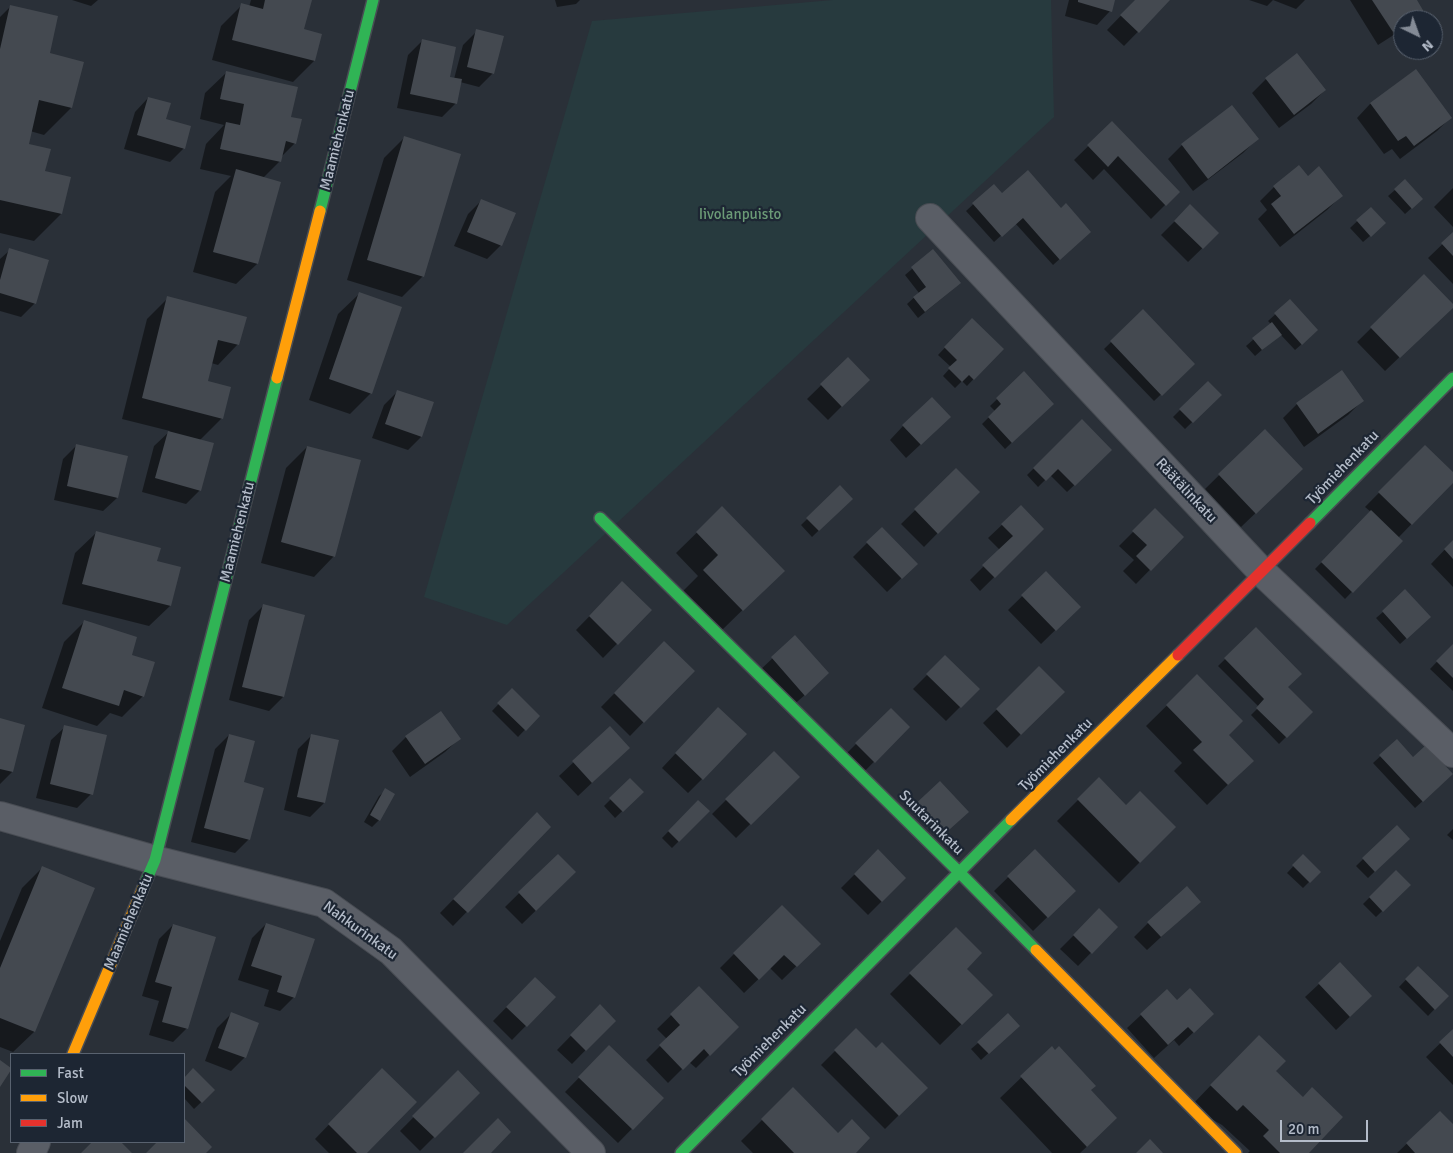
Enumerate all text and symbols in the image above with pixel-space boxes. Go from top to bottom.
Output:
north arrow [1393,10,1443,60]
text: N [1418,36,1437,55]
street label: Maamiehenkatu [317,88,359,192]
park label: Iivolanpuisto [699,206,781,224]
street label: Työmiehenkatu [1303,427,1383,509]
street label: Räätälinkatu [1152,455,1220,527]
street label: Maamiehenkatu [217,480,259,584]
street label: Työmiehenkatu [1015,714,1097,796]
street label: Suutarinkatu [895,787,967,859]
street label: Maamiehenkatu [101,871,157,973]
street label: Nahkurinkatu [319,898,401,964]
street label: Työmiehenkatu [729,1000,811,1082]
legend [10,1053,185,1143]
text: Fast [57,1064,84,1082]
text: Slow [57,1089,88,1107]
scale bar [1283,1110,1370,1142]
text: Jam [57,1114,83,1132]
text: 20 m [1288,1120,1319,1138]

